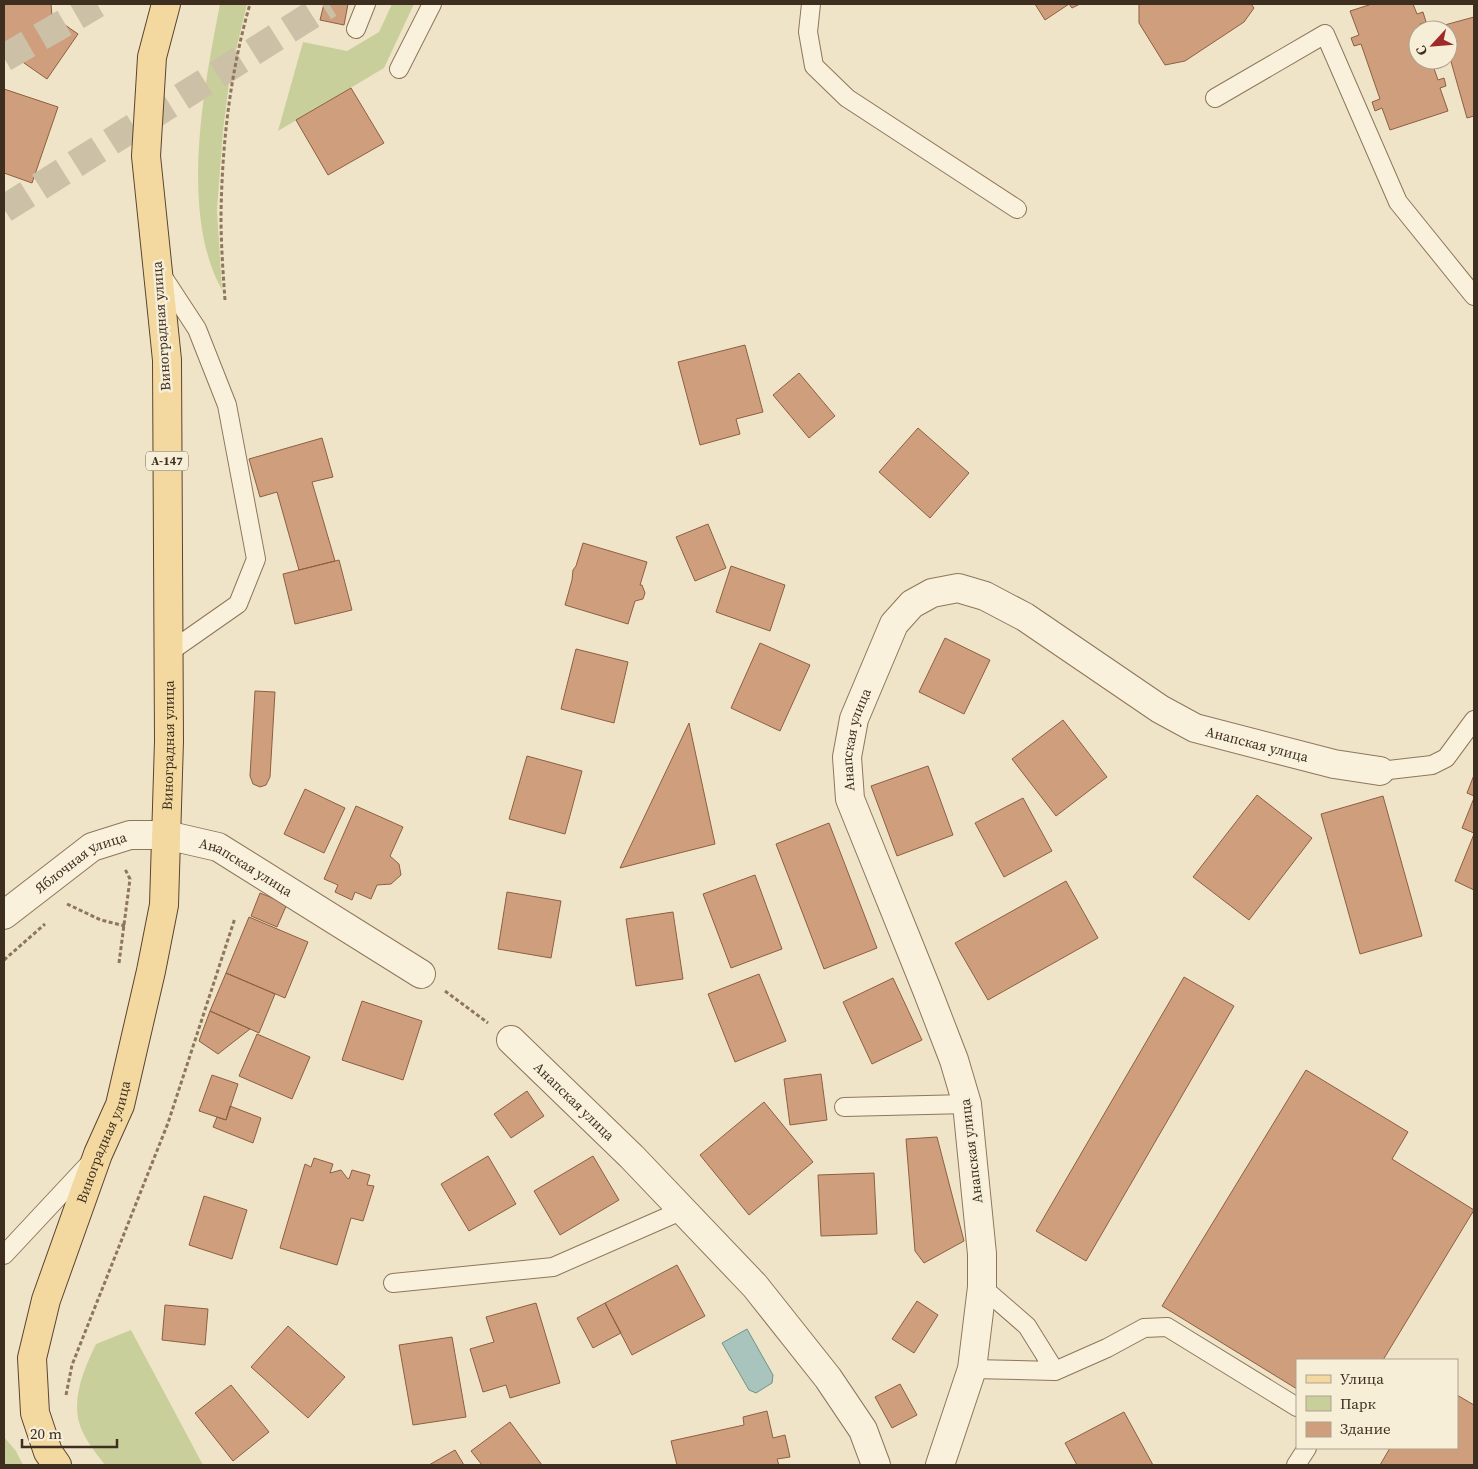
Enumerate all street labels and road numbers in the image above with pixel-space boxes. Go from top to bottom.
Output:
street label: Виноградная улица [146,260,176,391]
road number: А-147 [146,452,188,471]
street label: Виноградная улица [157,679,179,811]
street label: Анапская улица [837,684,876,792]
street label: Анапская улица [1203,721,1311,767]
street label: Яблочная улица [30,826,130,898]
street label: Анапская улица [197,833,297,902]
street label: Анапская улица [529,1057,620,1146]
street label: Виноградная улица [71,1078,135,1206]
street label: Анапская улица [955,1097,987,1205]

